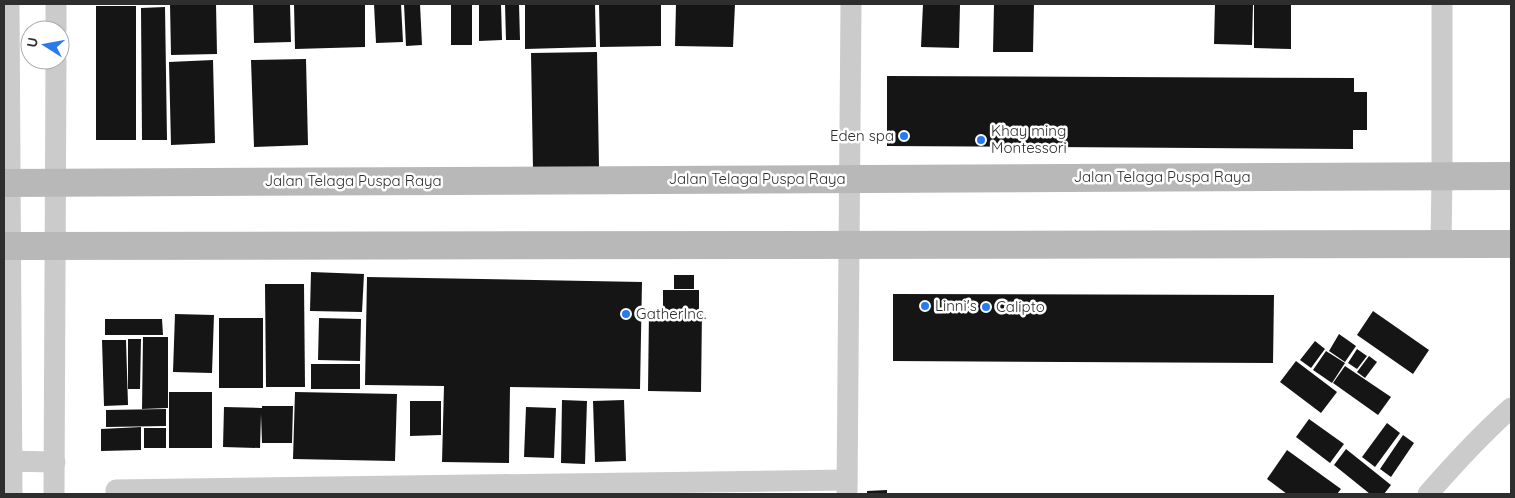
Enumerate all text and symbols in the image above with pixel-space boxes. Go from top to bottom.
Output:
north arrow [20,20,70,70]
text: U [22,36,42,49]
place label: Khay ming Montessori [991,121,1067,157]
place label: Eden spa [830,126,894,145]
marker: Eden spa [898,130,910,142]
marker: Khay ming Montessori [975,134,987,146]
street label: Jalan Telaga Puspa Raya [1073,167,1251,186]
street label: Jalan Telaga Puspa Raya [668,169,846,188]
street label: Jalan Telaga Puspa Raya [264,171,442,190]
place label: Linni's [935,296,977,315]
place label: Calipto [996,297,1045,316]
marker: Linni's [919,300,931,312]
marker: Calipto [980,301,992,313]
place label: GatherInc. [636,304,707,323]
marker: GatherInc. [620,308,632,320]

